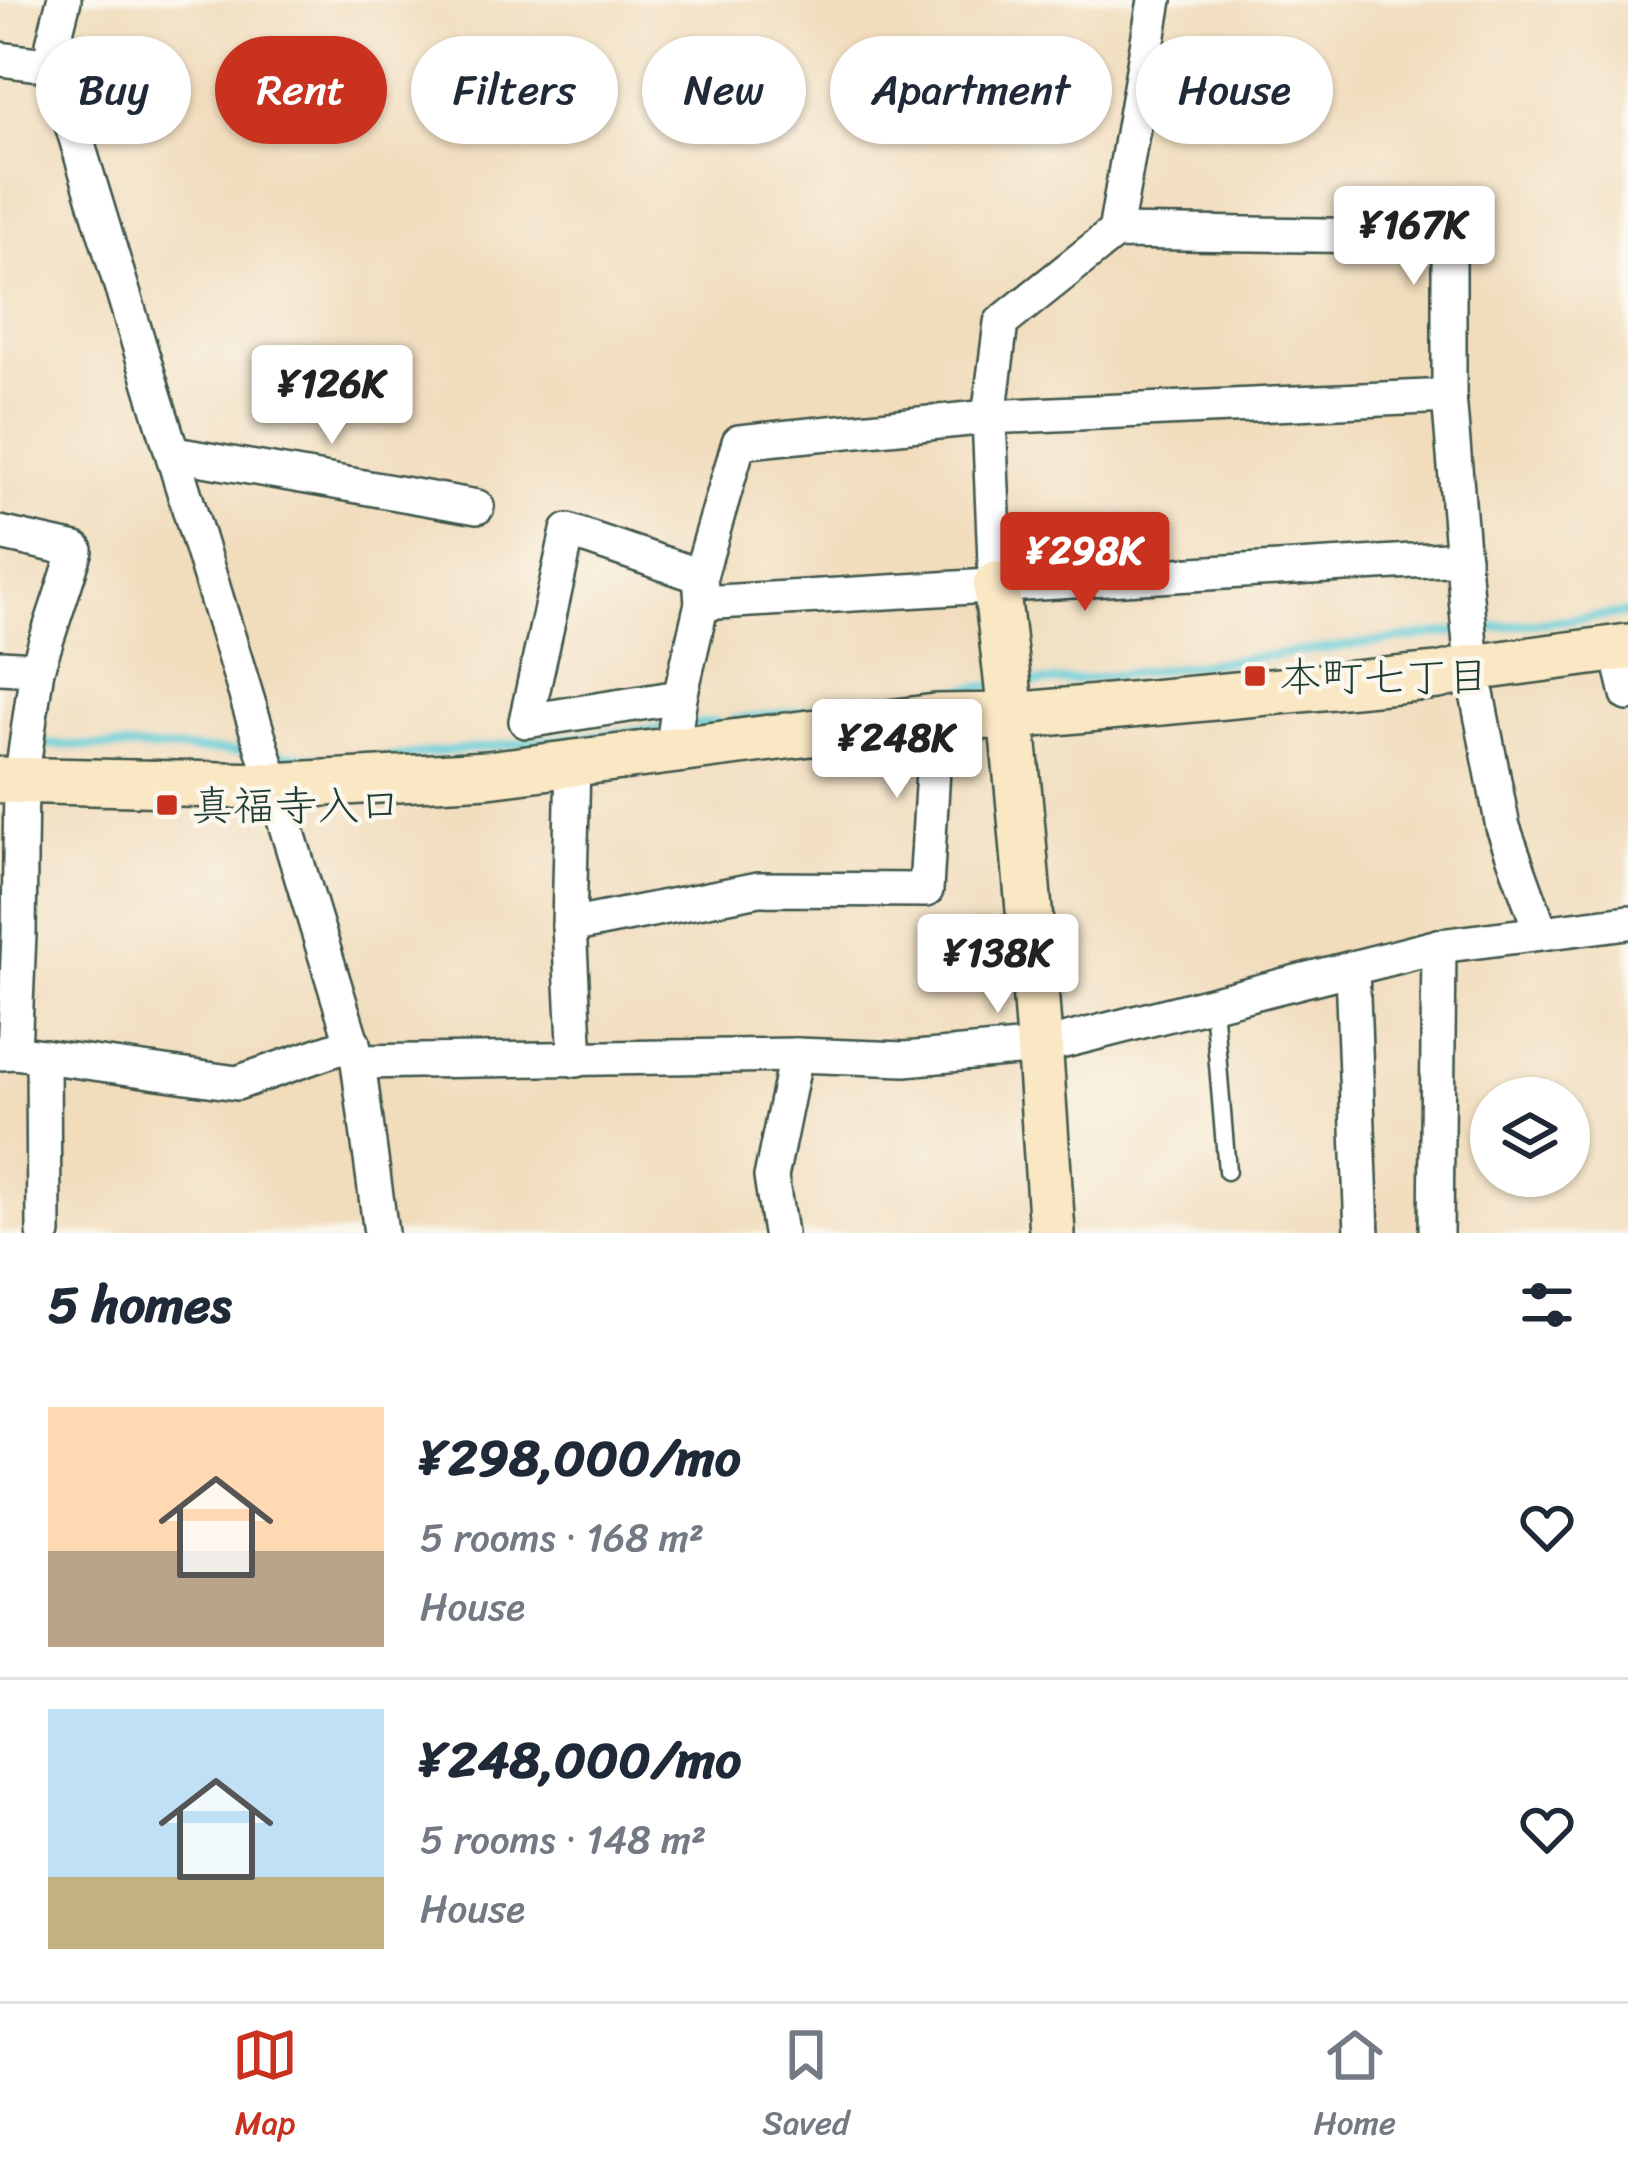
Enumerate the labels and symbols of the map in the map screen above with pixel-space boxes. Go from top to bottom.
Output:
pin: ¥167K [1330,186,1498,288]
pin: ¥126K [248,345,416,447]
pin: ¥298K [1001,512,1169,614]
place label: 本町七丁目 [1279,640,1489,714]
marker: 本町七丁目 [1242,663,1268,689]
pin: ¥248K [813,699,981,801]
place label: 真福寺入口 [191,769,401,843]
marker: 真福寺入口 [154,792,180,818]
pin: ¥138K [914,914,1082,1016]

